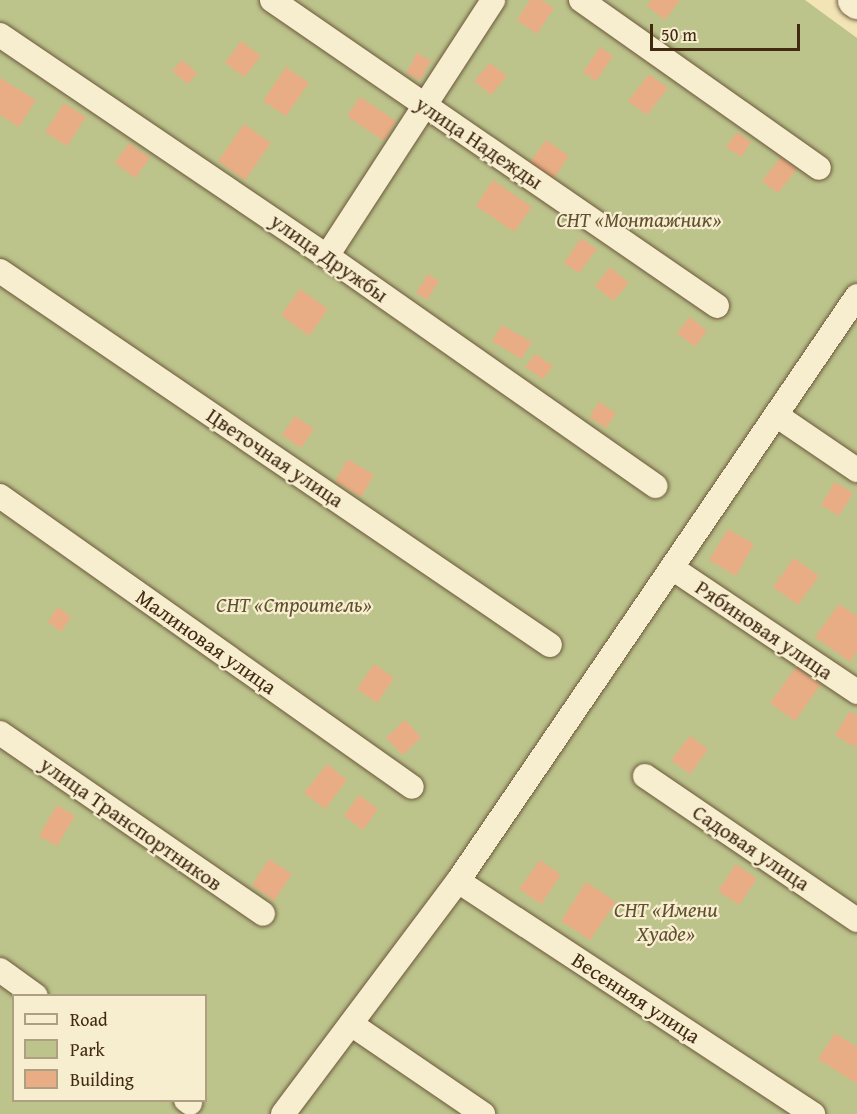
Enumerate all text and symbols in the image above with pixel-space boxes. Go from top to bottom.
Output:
scale bar [653,12,803,50]
text: 50 m [661,21,697,48]
street label: улица Надежды [411,91,547,195]
park label: СНТ «Монтажник» [556,207,722,233]
street label: улица Дружбы [265,208,393,308]
street label: Цветочная улица [202,403,348,513]
street label: Рябиновая улица [691,575,837,685]
street label: Малиновая улица [131,584,281,700]
park label: СНТ «Строитель» [216,592,372,618]
street label: улица Транспортников [35,752,227,896]
street label: Садовая улица [688,800,814,896]
park label: СНТ «Имени Хуаде» [614,897,718,947]
street label: Весенняя улица [567,947,705,1049]
legend [12,994,207,1102]
text: Road [70,1006,108,1033]
text: Park [70,1036,105,1063]
text: Building [70,1066,134,1093]

